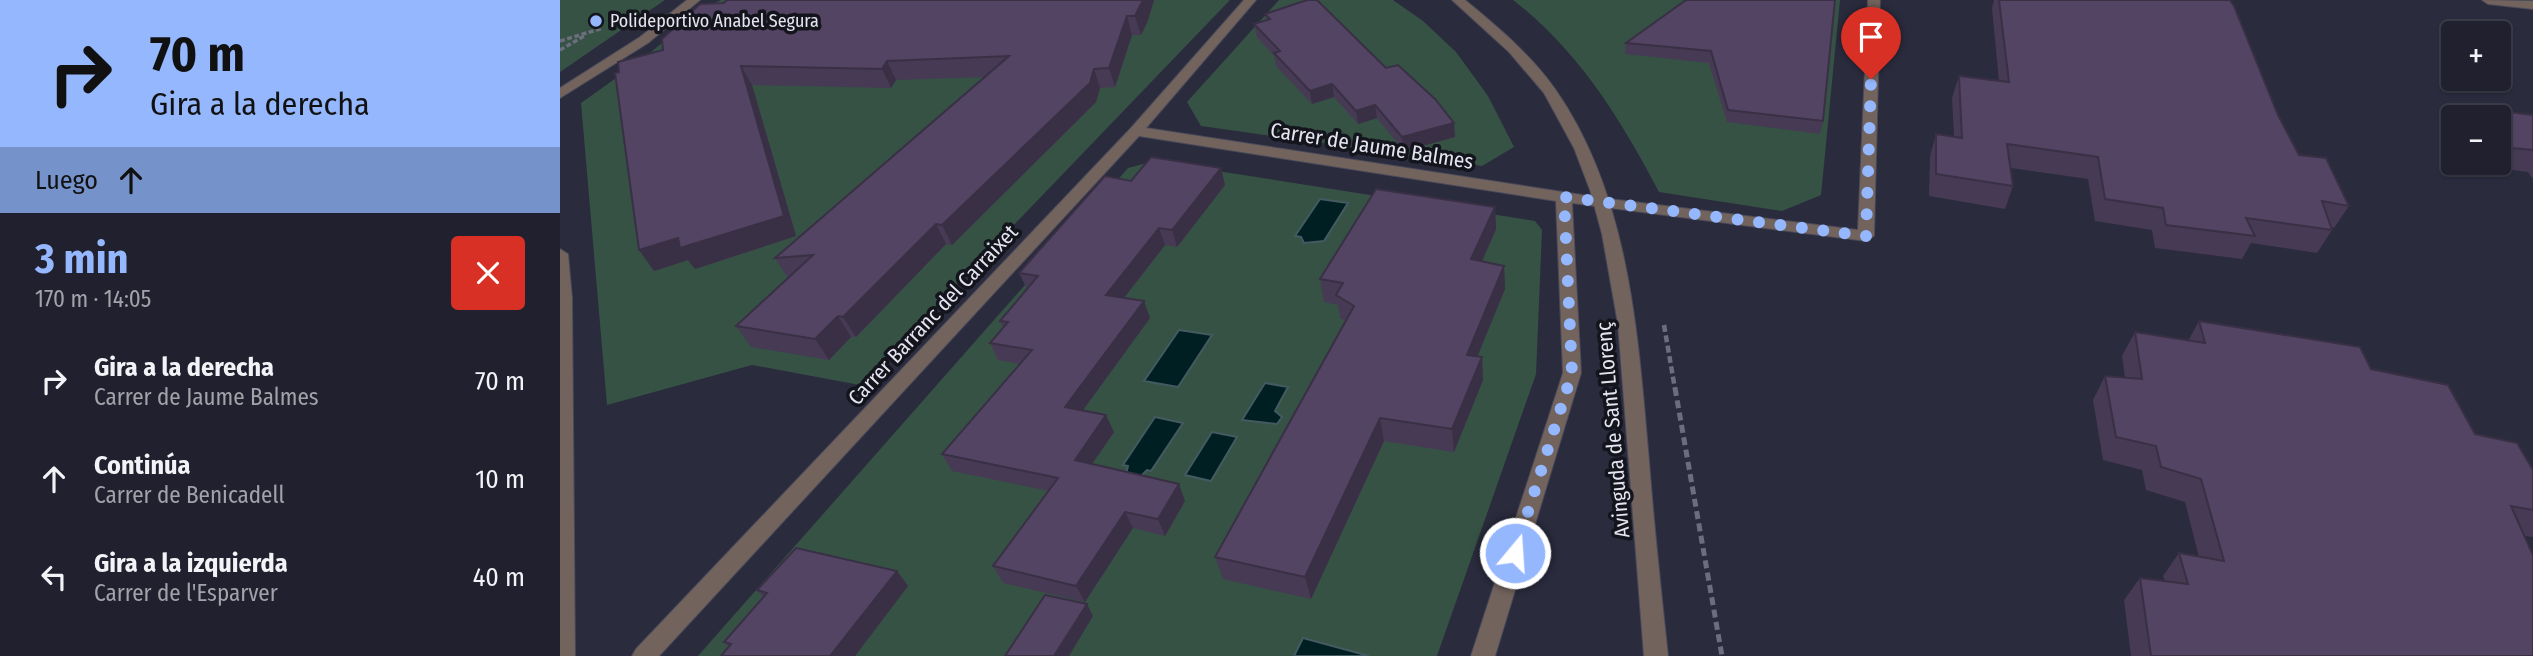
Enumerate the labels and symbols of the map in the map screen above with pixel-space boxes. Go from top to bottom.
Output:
pin [1841,7,1901,79]
place label: Polideportivo Anabel Segura [610,10,819,32]
marker: Polideportivo Anabel Segura [588,13,604,29]
street label: Carrer de Jaume Balmes [1269,117,1475,175]
street label: Carrer Barranc del Carraixet [843,219,1023,411]
street label: Avinguda de Sant Llorenç [1591,321,1635,539]
position arrow [1478,516,1552,590]

